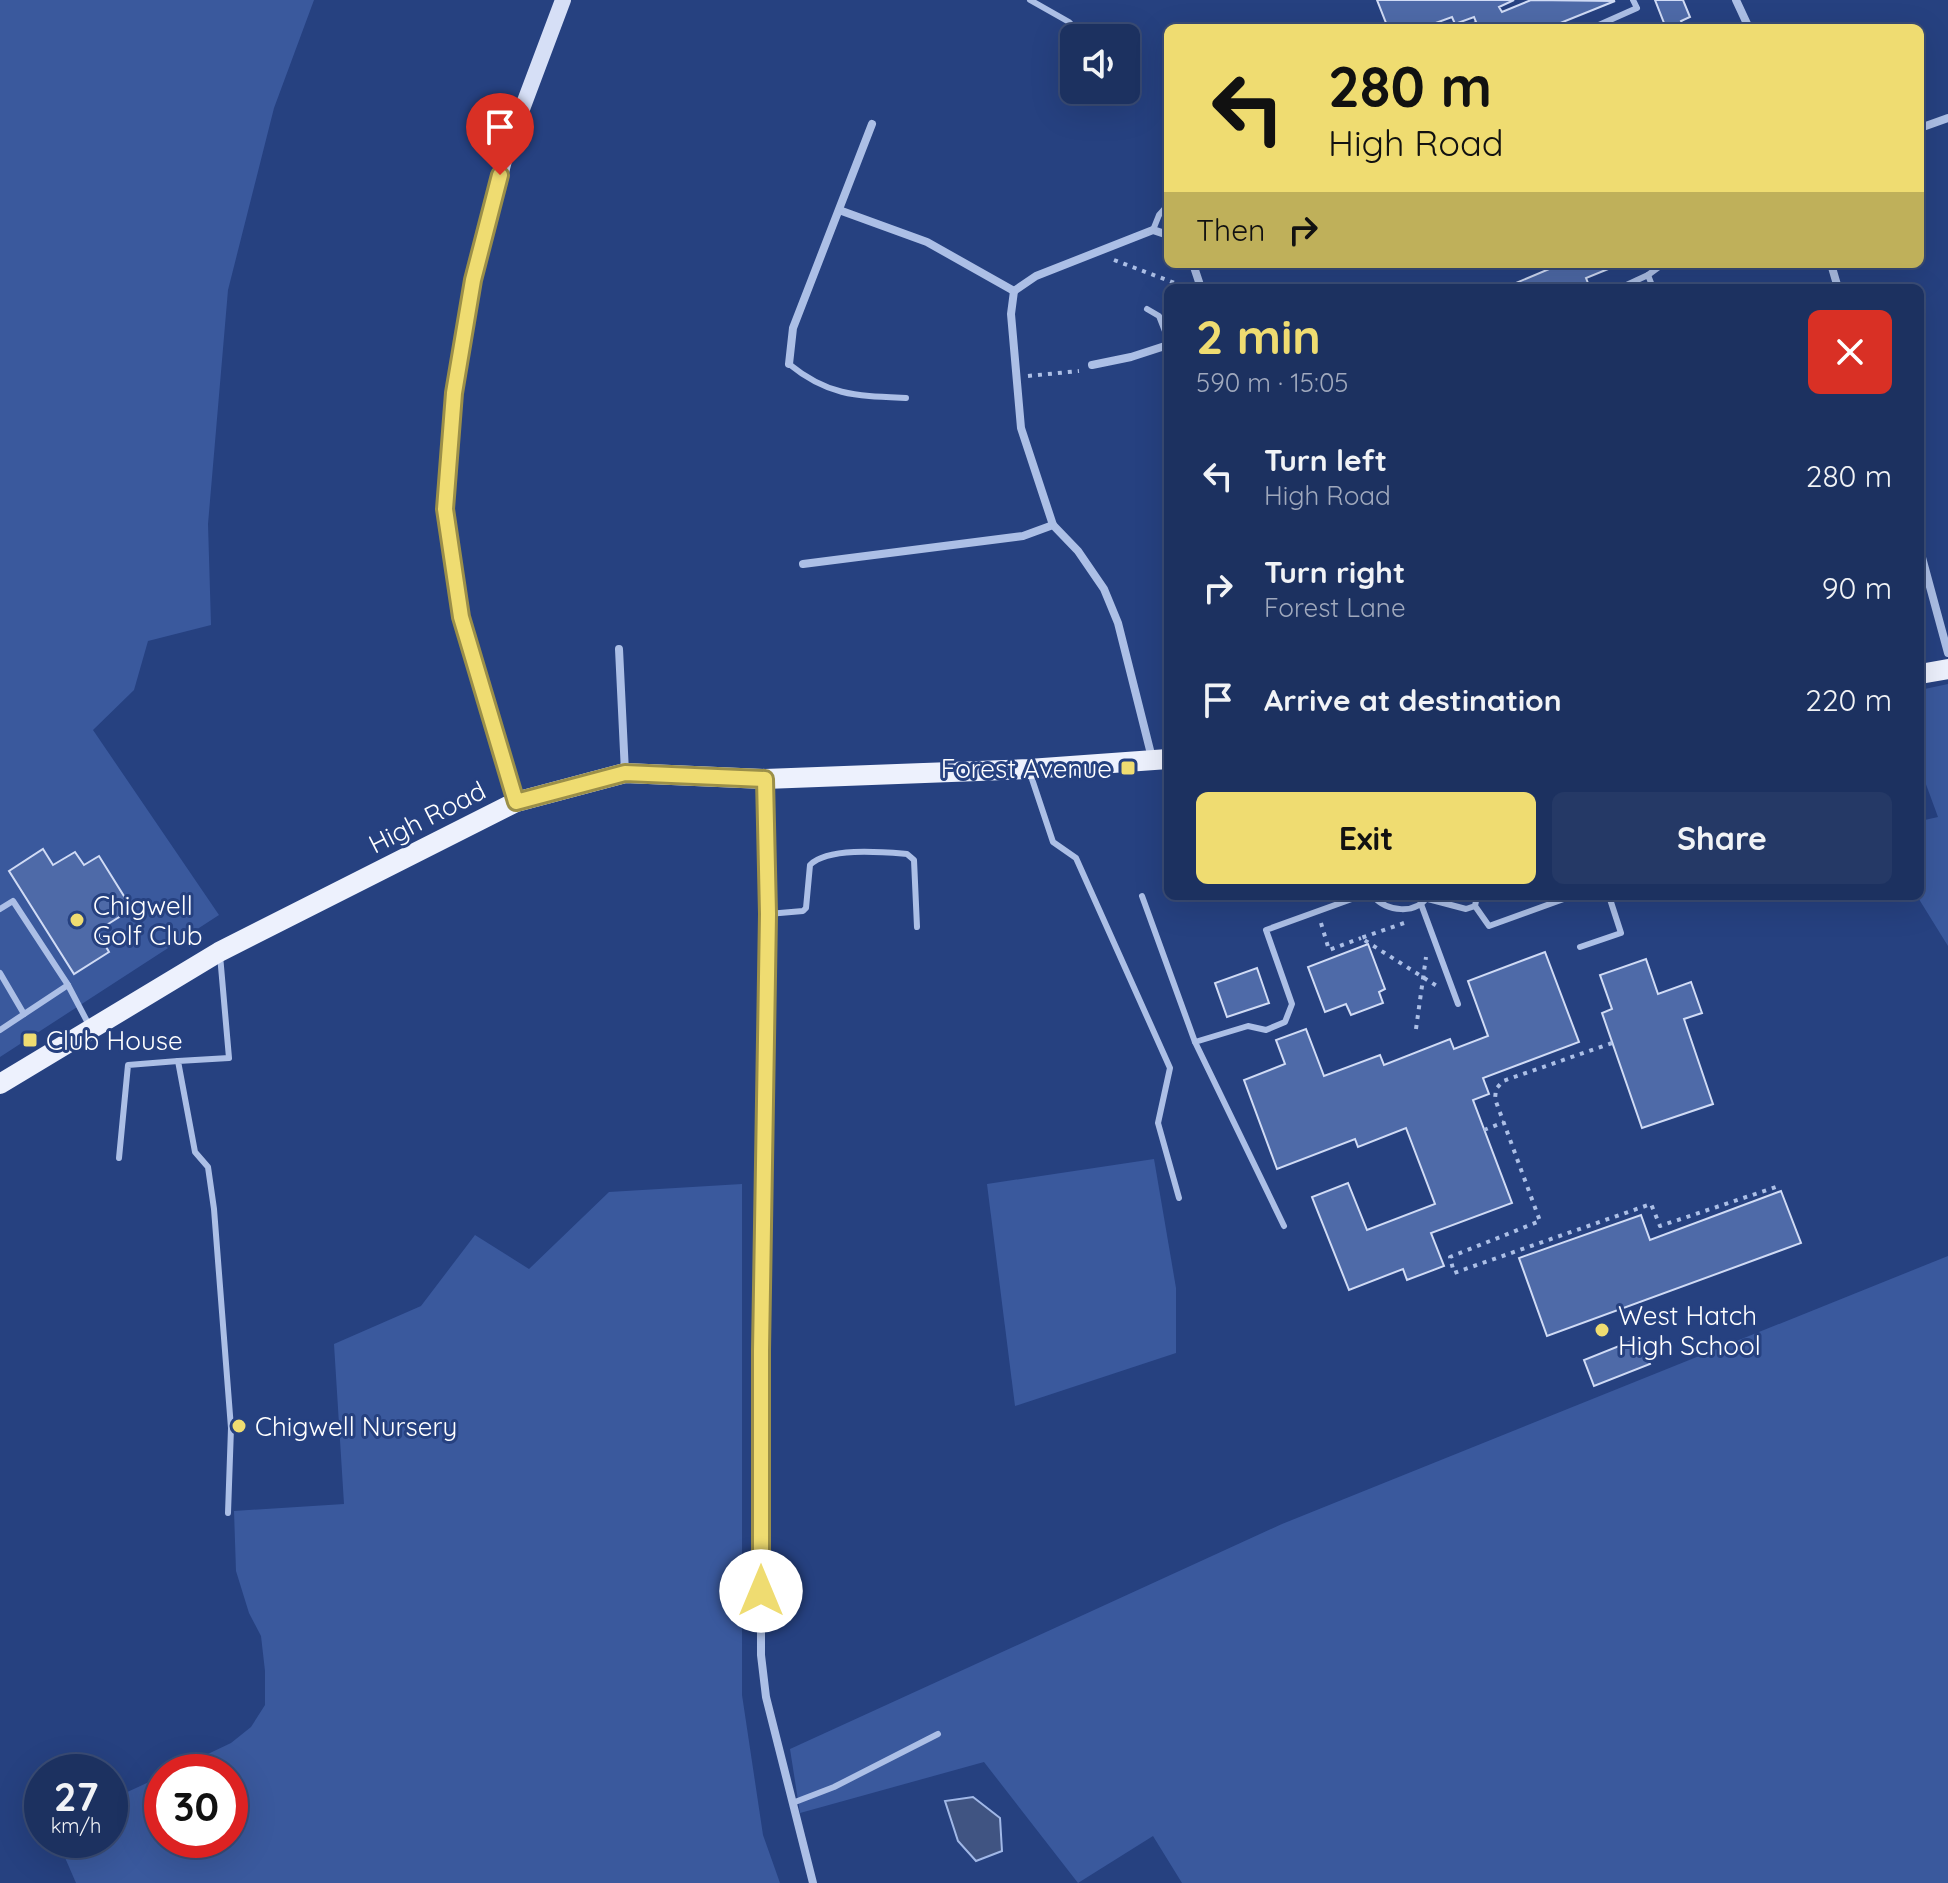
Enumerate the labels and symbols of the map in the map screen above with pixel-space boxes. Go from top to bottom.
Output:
pin [466,93,534,175]
place label: Forest Avenue [941,752,1112,785]
marker: Forest Avenue [1119,759,1137,777]
street label: High Road [363,773,491,861]
place label: Chigwell Golf Club [93,889,203,952]
marker: Chigwell Golf Club [68,911,86,929]
place label: Club House [46,1024,183,1057]
marker: Club House [21,1031,39,1049]
place label: West Hatch High School [1618,1299,1761,1362]
marker: West Hatch High School [1593,1321,1611,1339]
place label: Chigwell Nursery [255,1410,457,1443]
marker: Chigwell Nursery [230,1417,248,1435]
position arrow [719,1549,803,1633]
speed limit sign: 30 [144,1754,248,1858]

